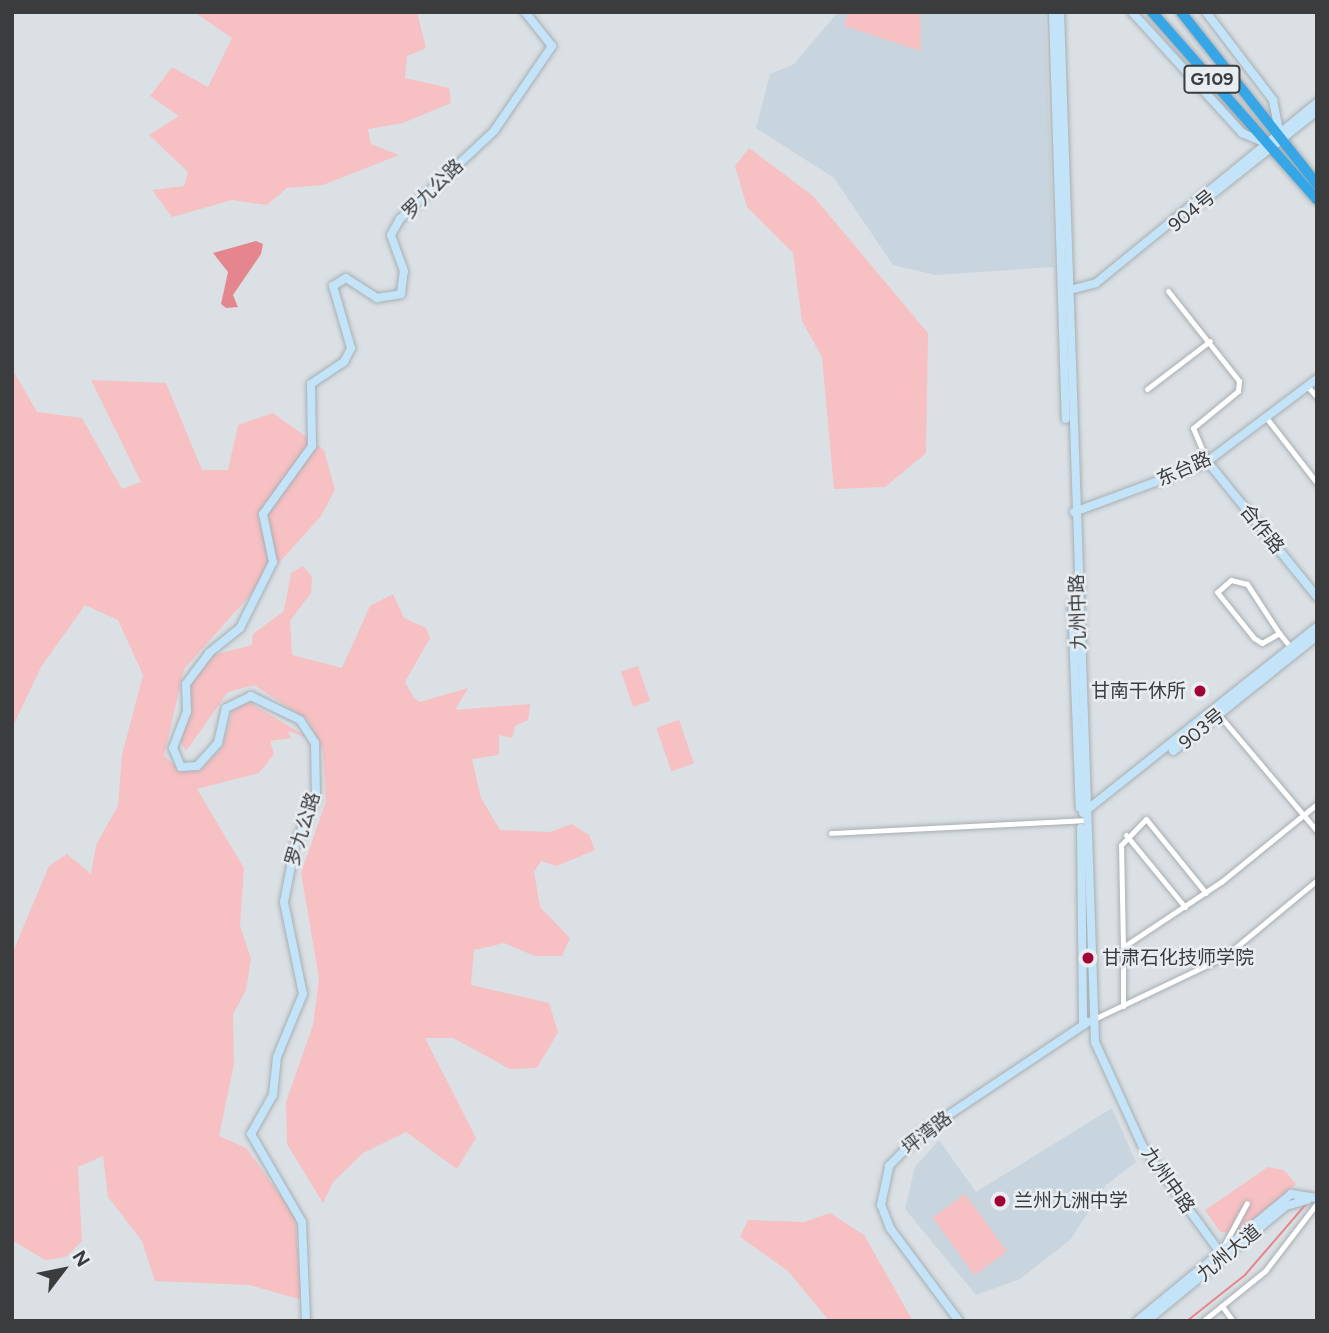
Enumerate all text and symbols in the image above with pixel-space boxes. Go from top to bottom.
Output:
road number: G109 [1182,64,1242,94]
street label: 罗九公路 [398,154,468,224]
street label: 904号 [1164,185,1220,237]
street label: 东台路 [1153,447,1215,491]
street label: 合作路 [1235,500,1289,558]
street label: 九州中路 [1065,574,1091,650]
place label: 甘南干休所 [1091,680,1186,702]
marker: 甘南干休所 [1192,683,1208,699]
street label: 903号 [1175,704,1229,754]
street label: 罗九公路 [281,789,325,869]
place label: 甘肃石化技师学院 [1102,947,1254,969]
marker: 甘肃石化技师学院 [1080,950,1096,966]
street label: 坪湾路 [898,1106,956,1160]
street label: 九州中路 [1137,1142,1199,1218]
place label: 兰州九洲中学 [1014,1190,1128,1212]
marker: 兰州九洲中学 [992,1193,1008,1209]
street label: 九州大道 [1193,1220,1265,1286]
north arrow [28,1235,98,1305]
text: N [68,1246,95,1271]

